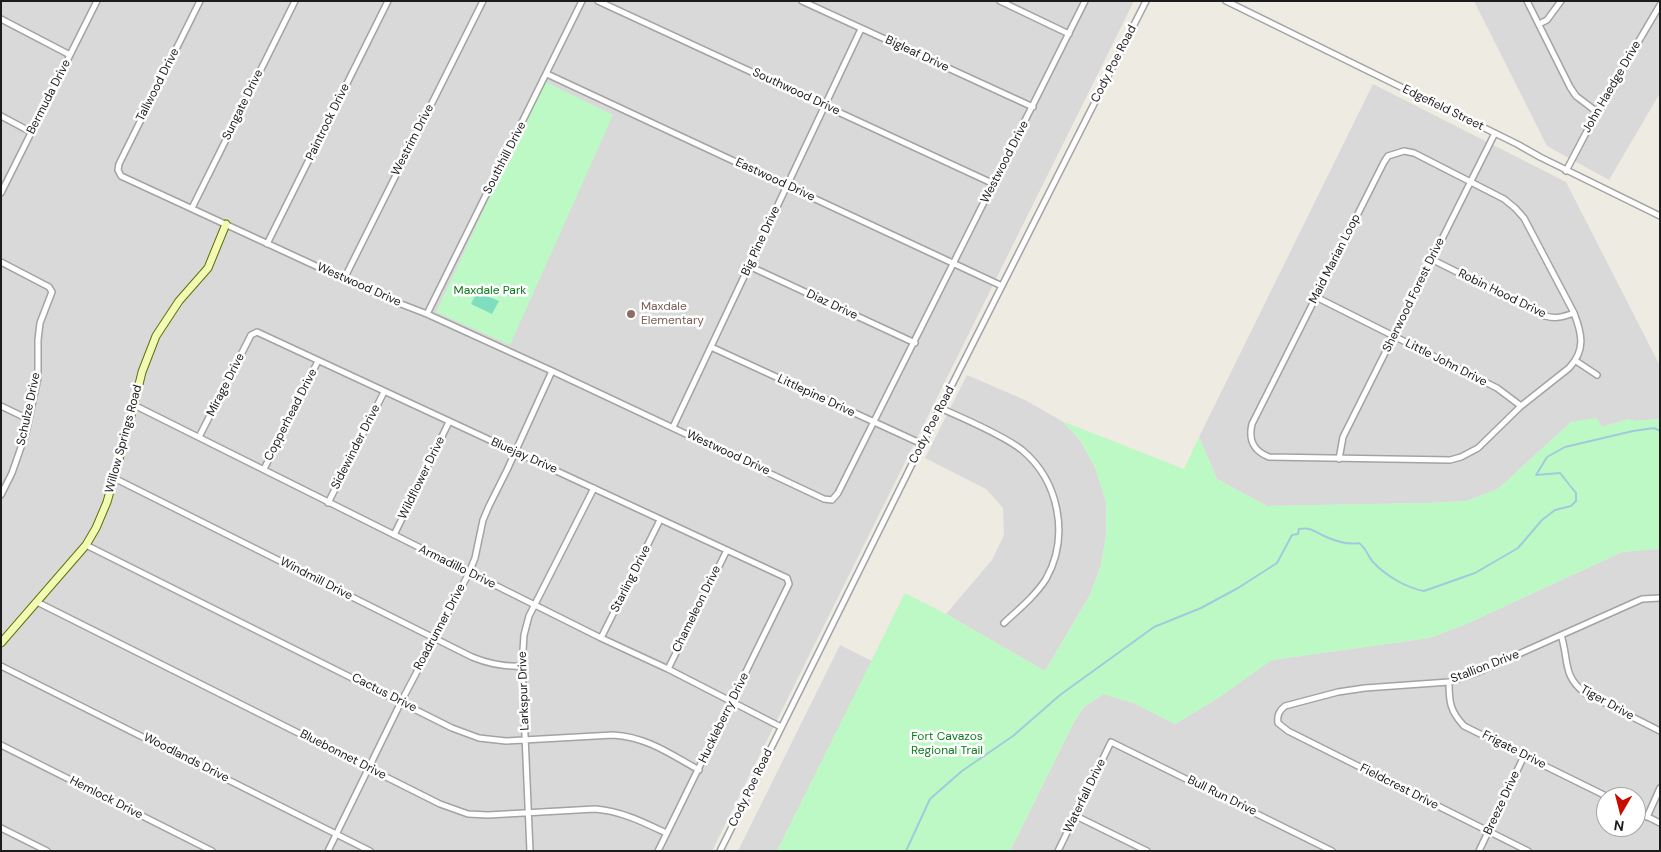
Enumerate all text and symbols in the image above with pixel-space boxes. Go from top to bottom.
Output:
street label: Cody Poe Road [1088,23,1140,105]
street label: Bigleaf Drive [883,33,951,75]
street label: John Haedge Drive [1580,38,1644,136]
street label: Tallwood Drive [133,46,183,124]
street label: Bermuda Drive [24,57,74,137]
street label: Southwood Drive [750,65,842,119]
street label: Sungate Drive [220,67,266,143]
street label: Paintrock Drive [303,81,353,163]
street label: Edgefield Street [1400,82,1486,134]
street label: Westrim Drive [389,102,437,178]
street label: Westwood Drive [978,118,1032,206]
street label: Southhill Drive [481,119,529,197]
street label: Eastwood Drive [733,155,817,205]
street label: Big Pine Drive [739,204,783,278]
street label: Maid Marian Loop [1306,212,1364,306]
street label: Sherwood Forest Drive [1380,236,1448,354]
street label: Westwood Drive [315,260,403,310]
street label: Robin Hood Drive [1456,267,1548,321]
park label: Maxdale Park [454,284,526,298]
street label: Diaz Drive [804,287,860,323]
place label: Maxdale Elementary [641,300,704,328]
marker: Maxdale Elementary [625,308,637,320]
street label: Little John Drive [1403,336,1489,390]
street label: Mirage Drive [204,351,248,419]
street label: Copperhead Drive [262,367,320,463]
street label: Schulze Drive [14,371,44,447]
street label: Littlepine Drive [775,372,857,420]
street label: Willow Springs Road [103,383,145,495]
street label: Cody Poe Road [906,384,958,466]
street label: Sidewinder Drive [328,402,384,492]
street label: Westwood Drive [684,427,772,479]
street label: Wildflower Drive [396,434,448,522]
street label: Bluejay Drive [489,435,559,477]
street label: Armadillo Drive [416,542,498,592]
street label: Starling Drive [608,543,654,615]
street label: Windmill Drive [277,555,355,603]
street label: Chameleon Drive [670,563,724,655]
street label: Roadrunner Drive [411,581,469,673]
street label: Stallion Drive [1449,647,1521,687]
street label: Larkspur Drive [515,651,533,731]
street label: Cactus Drive [349,670,419,716]
street label: Huckleberry Drive [696,670,752,766]
street label: Tiger Drive [1578,682,1636,724]
street label: Bluebonnet Drive [297,727,389,783]
street label: Frigate Drive [1480,728,1548,772]
street label: Woodlands Drive [141,730,231,786]
park label: Fort Cavazos Regional Trail [911,730,983,758]
street label: Cody Poe Road [726,747,776,829]
street label: Waterfall Drive [1061,757,1109,835]
street label: Fieldcrest Drive [1357,761,1441,813]
street label: Breeze Drive [1481,769,1523,837]
street label: Hemlock Drive [67,773,145,823]
street label: Bull Run Drive [1185,773,1259,819]
north arrow [1596,787,1646,837]
text: N [1613,816,1625,835]

